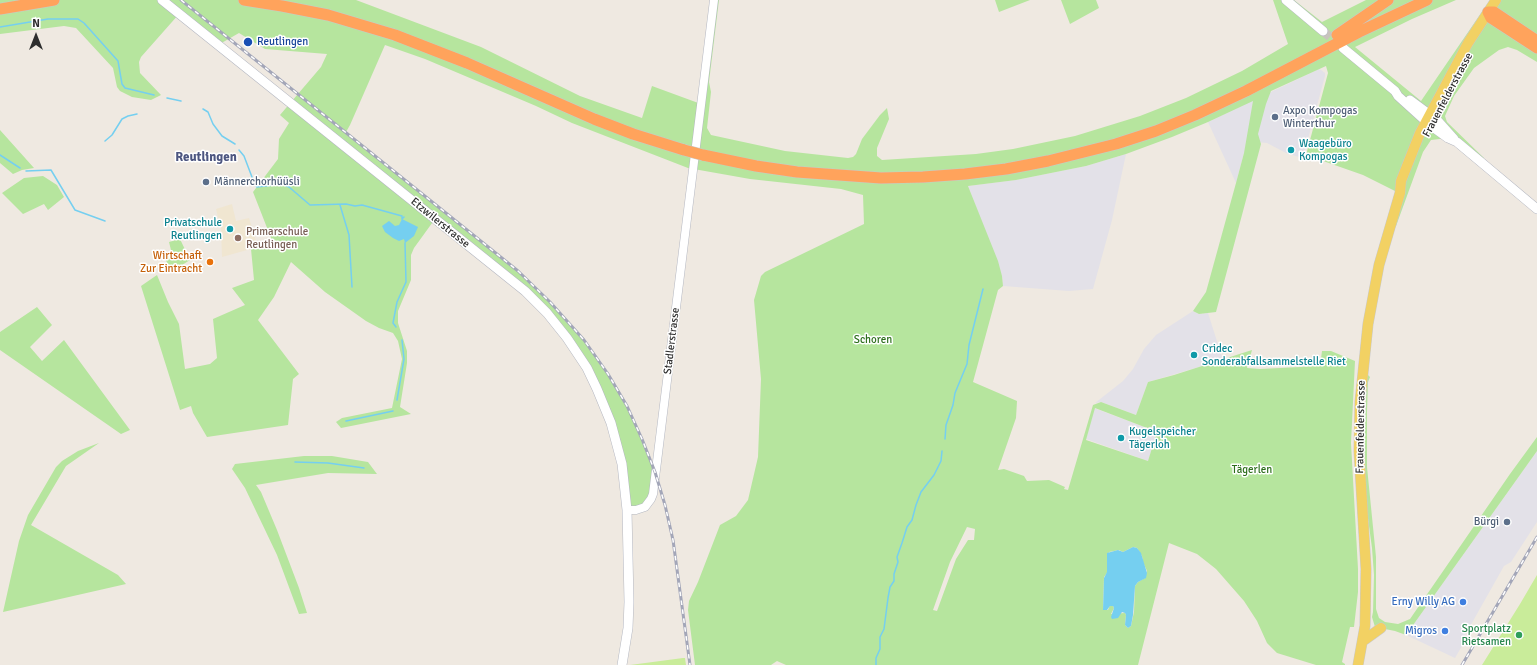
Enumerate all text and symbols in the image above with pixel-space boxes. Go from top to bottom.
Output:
north arrow [16,16,56,56]
text: N [32,17,40,30]
place label: Reutlingen [257,35,308,49]
marker: Reutlingen [242,36,254,48]
street label: Frauenfelderstrasse [1420,51,1476,139]
place label: Axpo Kompogas Winterthur [1283,104,1357,130]
marker: Axpo Kompogas Winterthur [1270,112,1280,122]
place label: Waagebüro Kompogas [1299,137,1352,163]
marker: Waagebüro Kompogas [1286,145,1296,155]
district label: Reutlingen [175,150,237,166]
place label: Männerchorhüüsli [214,175,300,189]
marker: Männerchorhüüsli [201,177,211,187]
street label: Etzwilerstrasse [408,195,472,251]
place label: Privatschule Reutlingen [164,216,222,242]
marker: Privatschule Reutlingen [225,224,235,234]
place label: Primarschule Reutlingen [246,225,308,251]
marker: Primarschule Reutlingen [233,233,243,243]
place label: Wirtschaft Zur Eintracht [140,249,202,275]
marker: Wirtschaft Zur Eintracht [205,257,215,267]
street label: Stadlerstrasse [661,307,683,375]
park label: Schoren [854,333,892,347]
place label: Cridec Sonderabfallsammelstelle Riet [1202,342,1346,368]
marker: Cridec Sonderabfallsammelstelle Riet [1189,350,1199,360]
street label: Frauenfelderstrasse [1354,380,1368,474]
place label: Kugelspeicher Tägerloh [1129,425,1196,451]
marker: Kugelspeicher Tägerloh [1116,433,1126,443]
park label: Tägerlen [1232,463,1272,477]
place label: Bürgi [1474,515,1499,529]
marker: Bürgi [1502,517,1512,527]
place label: Erny Willy AG [1392,595,1455,609]
marker: Erny Willy AG [1458,597,1468,607]
place label: Sportplatz Rietsamen [1461,622,1511,648]
place label: Migros [1405,624,1437,638]
marker: Migros [1440,626,1450,636]
marker: Sportplatz Rietsamen [1514,630,1524,640]

